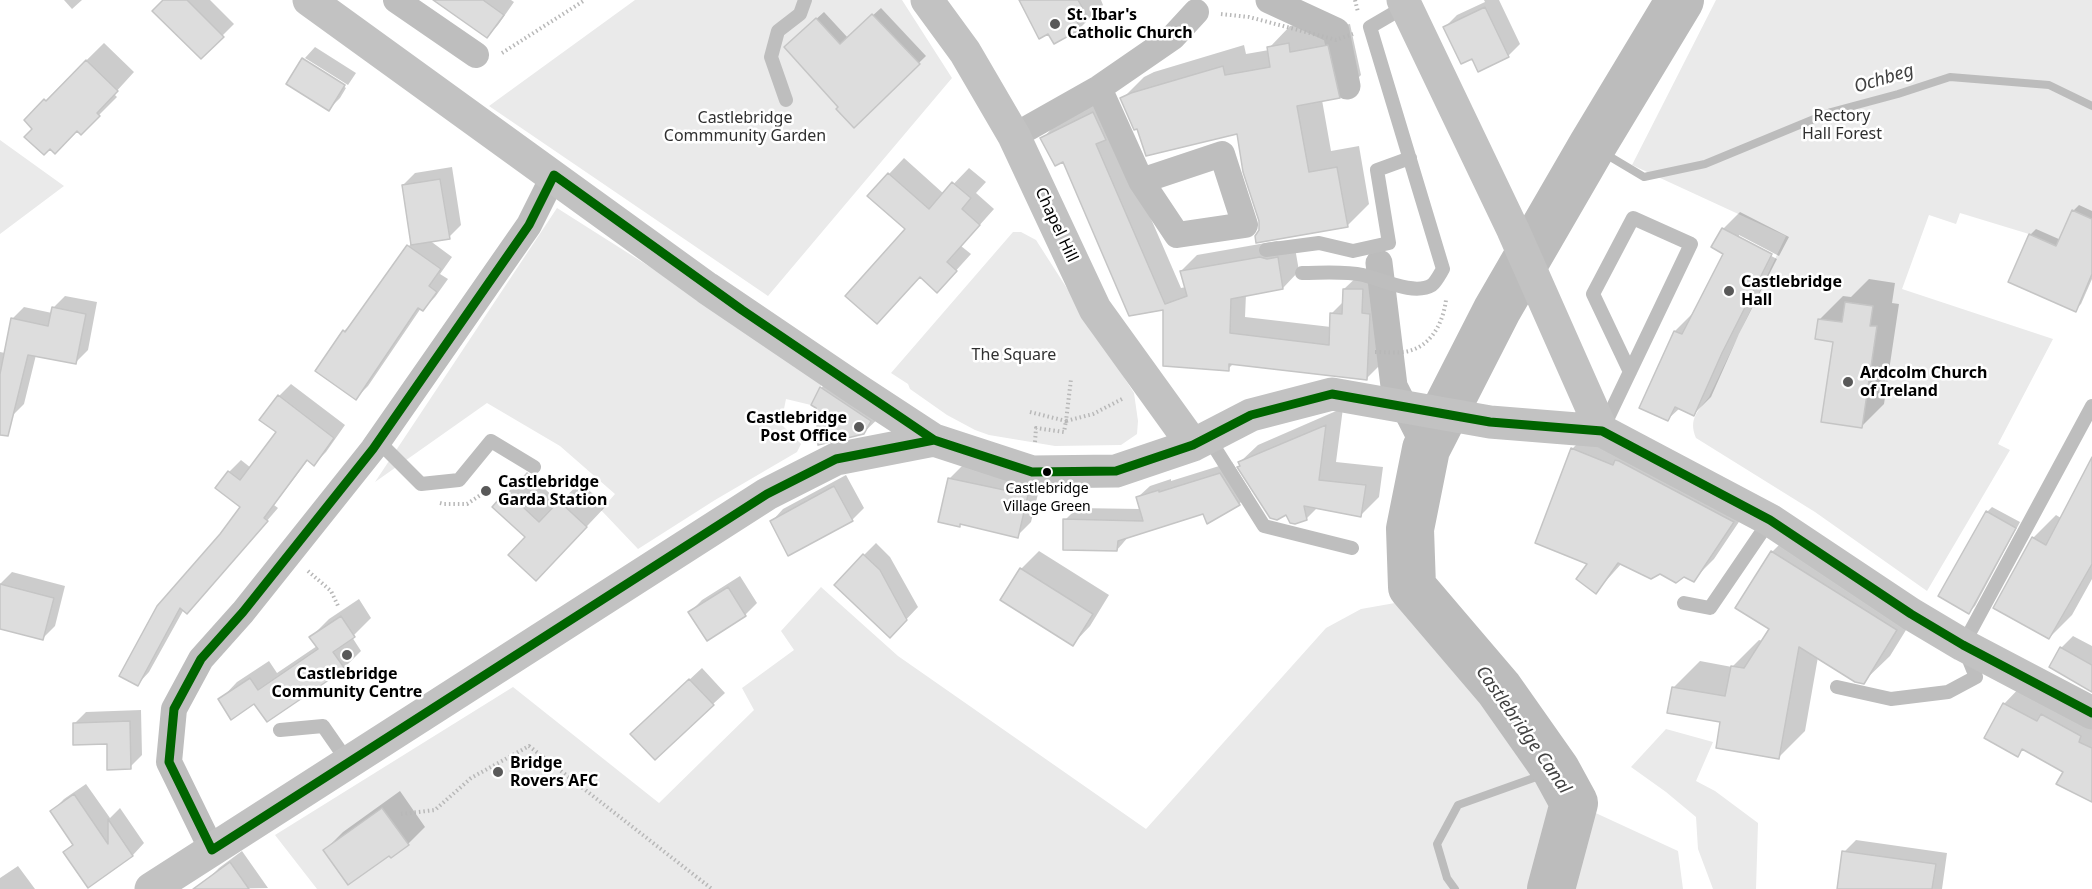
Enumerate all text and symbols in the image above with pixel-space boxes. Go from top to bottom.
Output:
place label: St. Ibar's Catholic Church [1067,5,1193,43]
marker: St. Ibar's Catholic Church [1048,17,1062,31]
water label: Ochbeg [1851,60,1917,98]
park label: Rectory Hall Forest [1802,106,1882,144]
park label: Castlebridge Commmunity Garden [664,108,826,146]
street label: Chapel Hill [1030,185,1082,265]
place label: Castlebridge Hall [1741,272,1842,310]
marker: Castlebridge Hall [1722,284,1736,298]
park label: The Square [972,345,1056,365]
place label: Ardcolm Church of Ireland [1860,363,1987,401]
marker: Ardcolm Church of Ireland [1841,375,1855,389]
place label: Castlebridge Post Office [746,408,847,446]
marker: Castlebridge Post Office [852,420,866,434]
marker: Castlebridge Village Green [1041,466,1053,478]
place label: Castlebridge Garda Station [498,472,607,510]
place label: Castlebridge Village Green [1003,481,1091,514]
marker: Castlebridge Garda Station [479,484,493,498]
marker: Castlebridge Community Centre [340,648,354,662]
water label: Castlebridge Canal [1471,662,1575,798]
place label: Castlebridge Community Centre [272,664,422,702]
place label: Bridge Rovers AFC [510,753,598,791]
marker: Bridge Rovers AFC [491,765,505,779]

